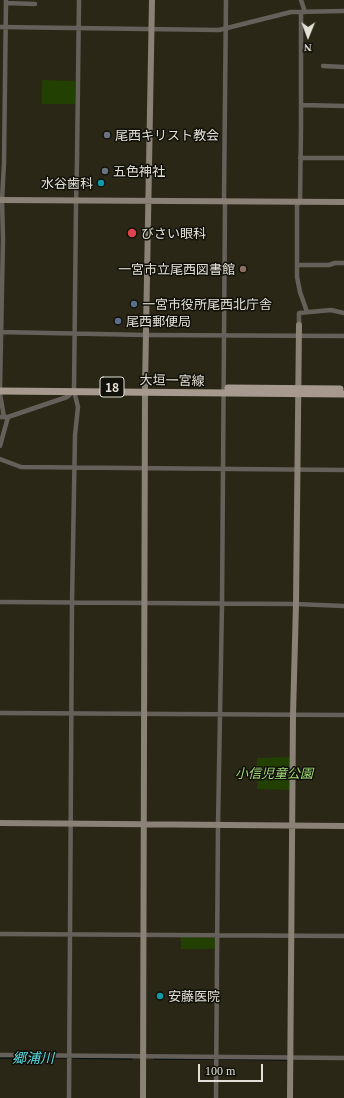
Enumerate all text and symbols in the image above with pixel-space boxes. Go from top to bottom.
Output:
north arrow [288,16,328,56]
text: N [304,42,312,54]
place label: 尾西キリスト教会 [115,127,219,143]
marker: 尾西キリスト教会 [102,130,112,140]
place label: 五色神社 [113,163,165,179]
marker: 五色神社 [100,166,110,176]
place label: 水谷歯科 [41,175,93,191]
marker: 水谷歯科 [96,178,106,188]
place label: びさい眼科 [141,225,206,241]
marker: びさい眼科 [126,227,138,239]
place label: 一宮市立尾西図書館 [118,261,235,277]
marker: 一宮市立尾西図書館 [238,264,248,274]
place label: 一宮市役所尾西北庁舎 [142,296,272,312]
marker: 一宮市役所尾西北庁舎 [129,299,139,309]
place label: 尾西郵便局 [126,313,191,329]
marker: 尾西郵便局 [113,316,123,326]
street label: 大垣一宮線 [139,372,205,388]
road number: 18 [100,377,124,397]
park label: 小信児童公園 [235,765,313,781]
place label: 安藤医院 [168,988,220,1004]
marker: 安藤医院 [155,991,165,1001]
water label: 郷浦川 [12,1050,54,1066]
scale bar [200,1056,265,1082]
text: 100 m [205,1064,235,1078]

